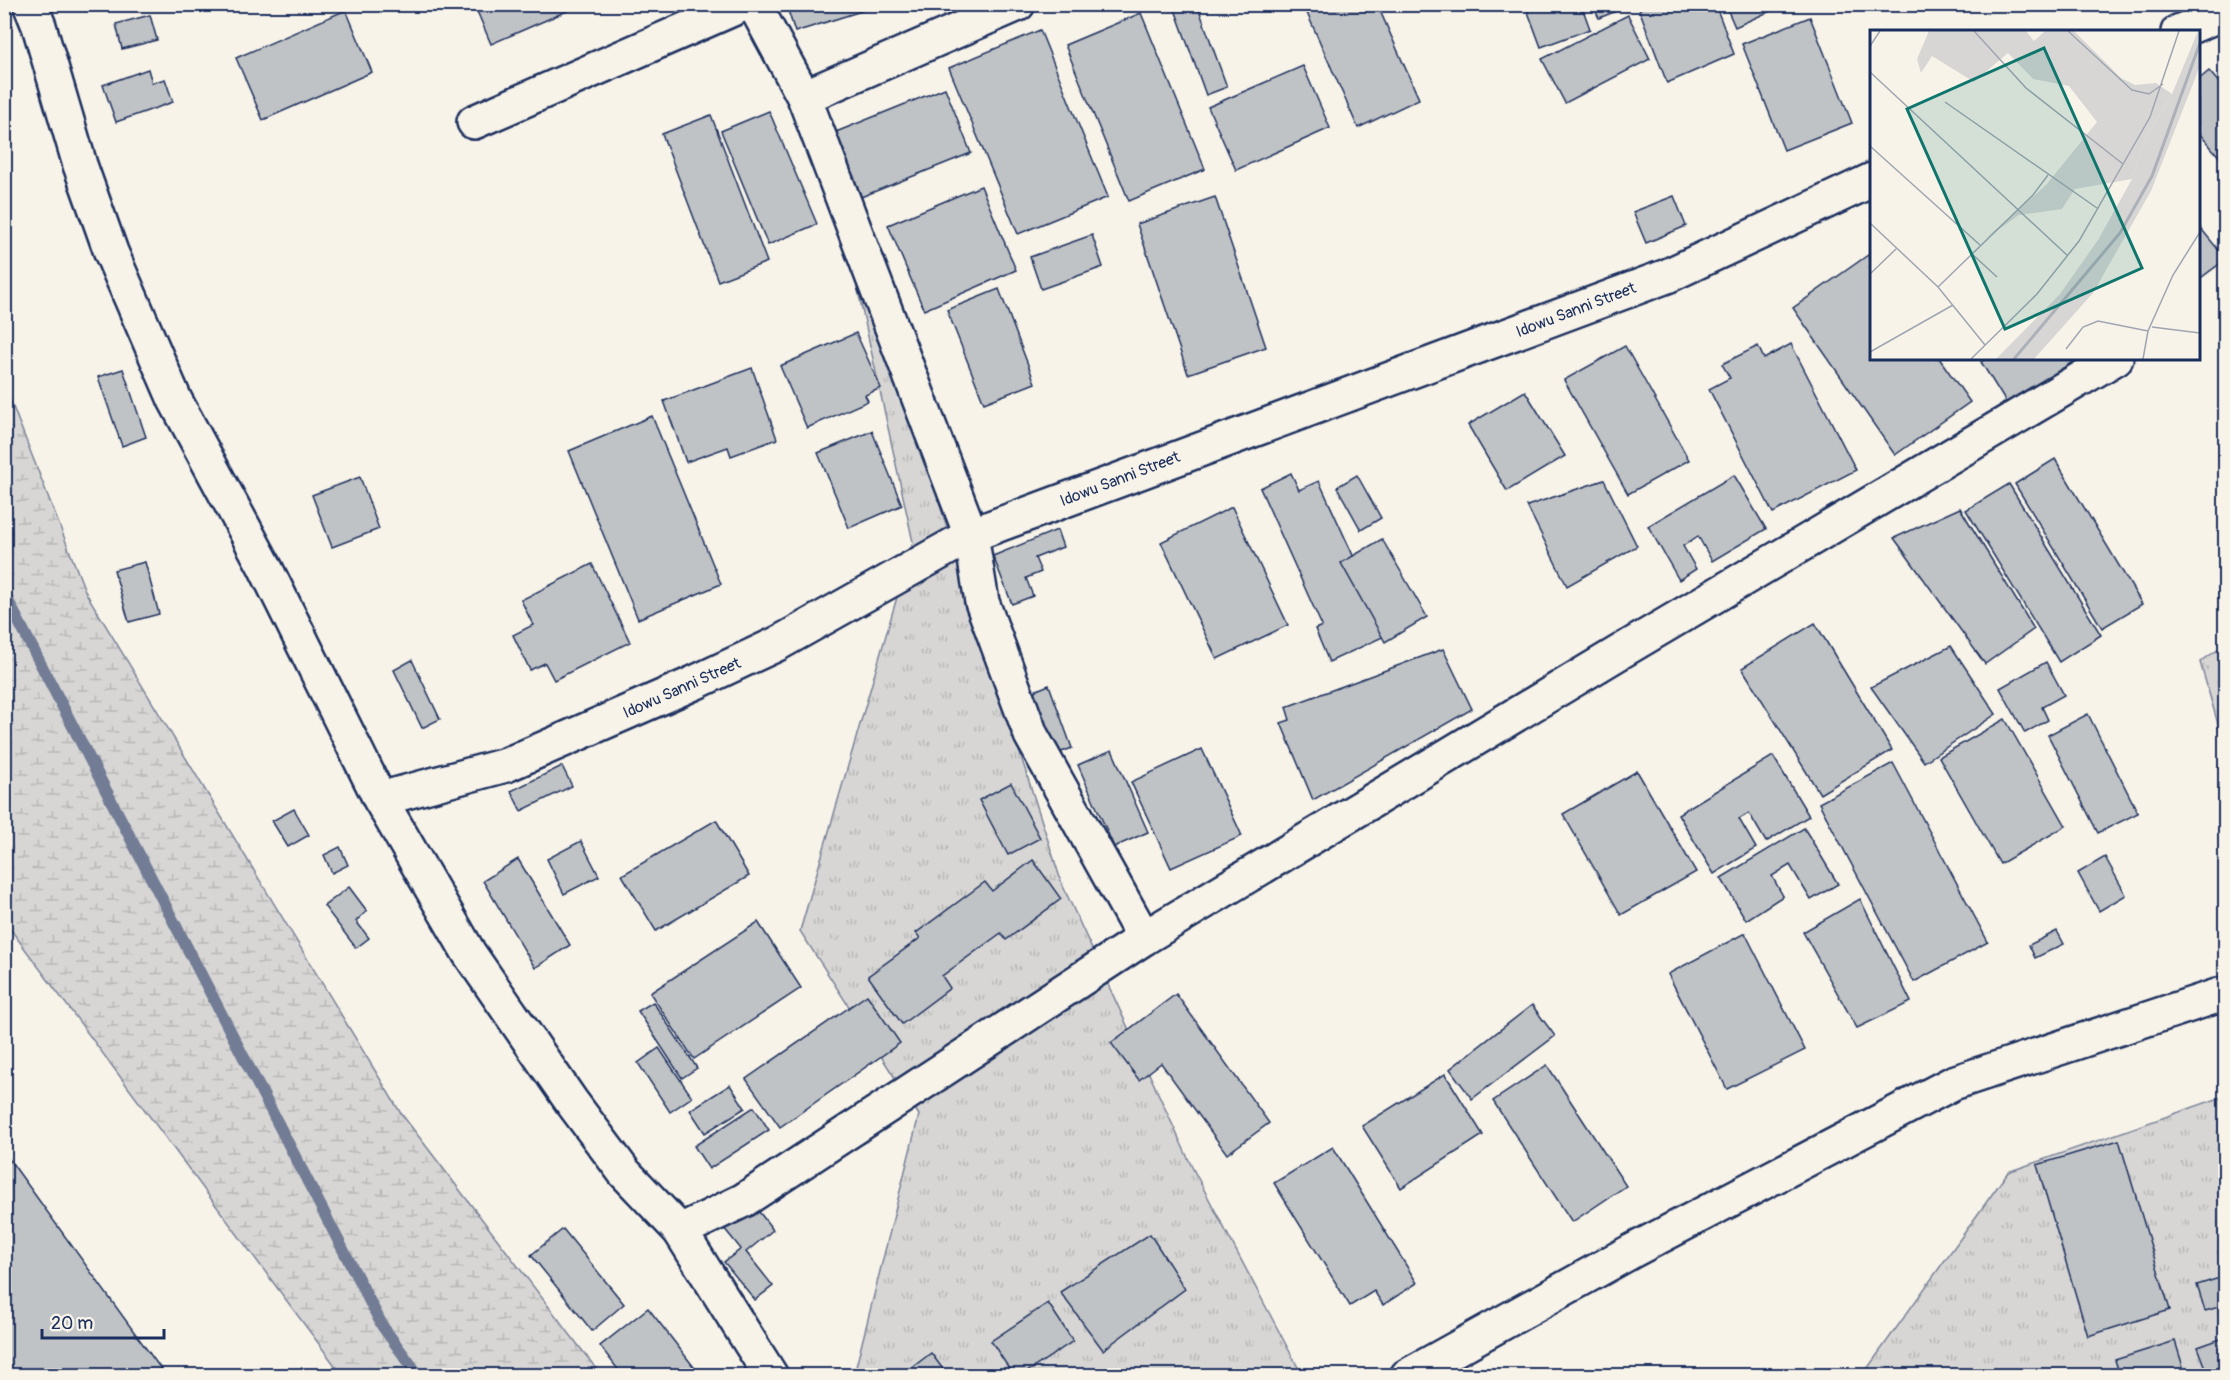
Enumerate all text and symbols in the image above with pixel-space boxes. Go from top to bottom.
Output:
inset map [1870,30,2200,360]
street label: Idowu Sanni Street [1513,278,1639,342]
street label: Idowu Sanni Street [1057,447,1183,511]
street label: Idowu Sanni Street [620,653,745,723]
scale bar [42,1302,164,1340]
text: 20 m [51,1312,93,1335]

